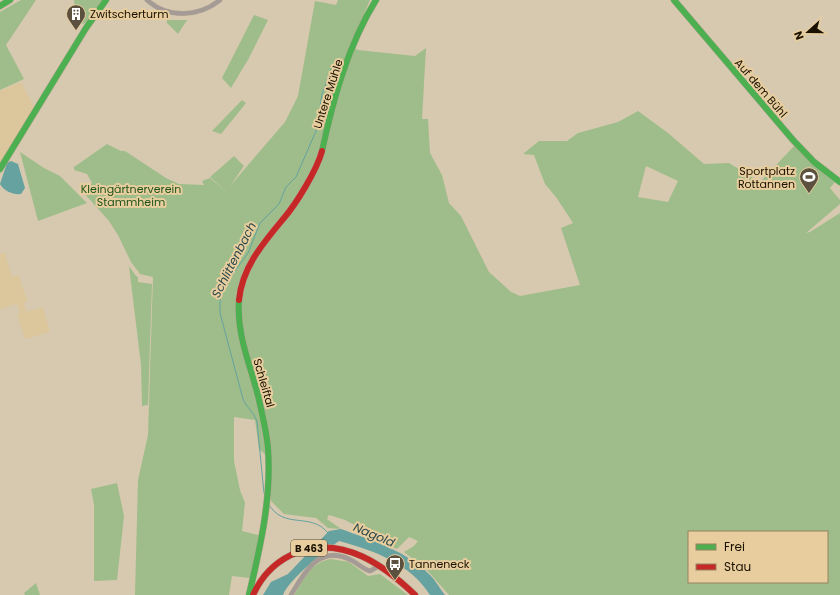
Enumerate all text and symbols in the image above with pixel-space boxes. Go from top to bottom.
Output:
building icon: Zwitscherturm [65,3,87,31]
place label: Zwitscherturm [90,6,169,22]
north arrow [788,12,828,52]
text: N [790,29,808,42]
street label: Auf dem Bühl [731,55,791,121]
street label: Untere Mühle [309,57,347,131]
place label: Sportplatz Rottannen [738,163,795,192]
sports icon: Sportplatz Rottannen [798,166,820,194]
park label: Kleingärtnerverein Stammheim [81,181,181,210]
water label: Schlittenbach [207,219,260,301]
street label: Schleiftal [249,357,279,409]
water label: Nagold [351,518,398,551]
legend [688,531,828,583]
text: Frei [724,538,745,555]
road number: B 463 [291,540,327,556]
bus stop icon: Tanneneck [384,553,406,581]
place label: Tanneneck [409,556,470,572]
text: Stau [724,558,751,575]

